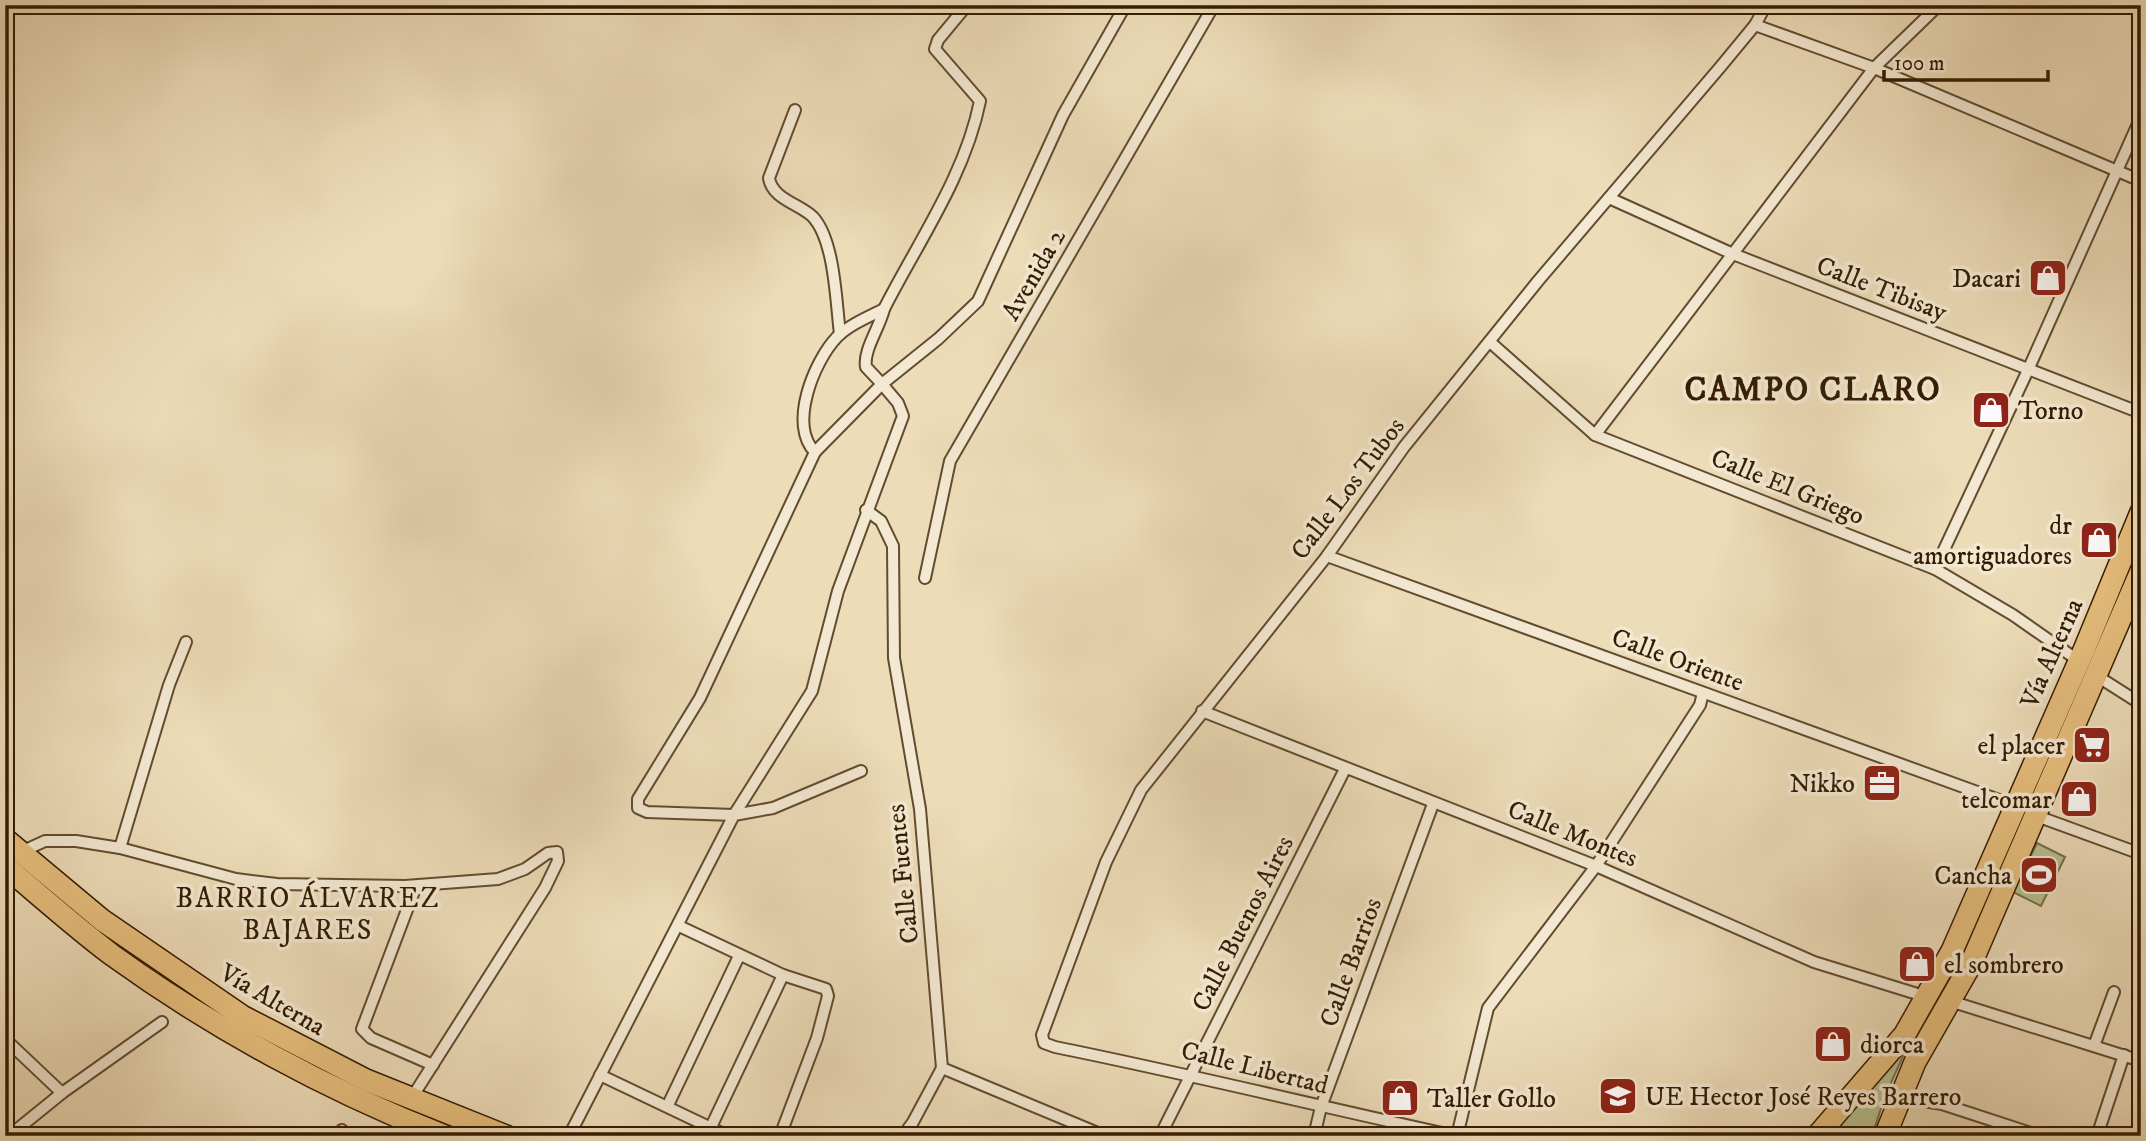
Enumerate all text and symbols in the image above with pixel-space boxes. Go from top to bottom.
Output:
scale bar [1884,38,2048,82]
text: 100 m [1894,51,1945,77]
street label: Avenida 2 [995,223,1074,327]
street label: Calle Tibisay [1811,249,1952,330]
shop icon: Dacari [2027,257,2069,299]
place label: Dacari [1952,263,2021,296]
district label: CAMPO CLARO [1684,370,1942,411]
shop icon: Torno [1970,389,2012,431]
place label: Torno [2018,395,2083,428]
street label: Calle Los Tubos [1284,411,1412,567]
street label: Calle El Griego [1706,442,1869,533]
place label: dr amortiguadores [1913,510,2072,573]
shop icon: dr amortiguadores [2078,519,2120,561]
street label: Vía Alterna [2013,594,2091,715]
street label: Calle Oriente [1607,621,1748,700]
supermarket icon: el placer [2071,724,2113,766]
place label: el placer [1977,730,2065,763]
office icon: Nikko [1861,762,1903,804]
place label: Nikko [1789,768,1855,801]
shop icon: telcomar [2058,778,2100,820]
place label: telcomar [1961,784,2052,817]
street label: Calle Montes [1503,793,1642,875]
street label: Calle Fuentes [880,803,927,945]
street label: Calle Buenos Aires [1185,830,1302,1017]
sports icon: Cancha [2018,854,2060,896]
place label: Cancha [1934,860,2012,893]
district label: BARRIO ÁLVAREZ BAJARES [175,880,441,948]
street label: Calle Barrios [1313,893,1390,1032]
shop icon: el sombrero [1896,943,1938,985]
place label: el sombrero [1944,949,2064,982]
street label: Vía Alterna [213,956,331,1044]
shop icon: diorca [1812,1023,1854,1065]
place label: diorca [1860,1029,1924,1062]
street label: Calle Libertad [1178,1034,1332,1103]
school or university icon: UE Hector José Reyes Barrero [1597,1075,1639,1117]
shop icon: Taller Gollo [1379,1077,1421,1119]
place label: UE Hector José Reyes Barrero [1645,1081,1961,1114]
place label: Taller Gollo [1427,1083,1556,1116]

